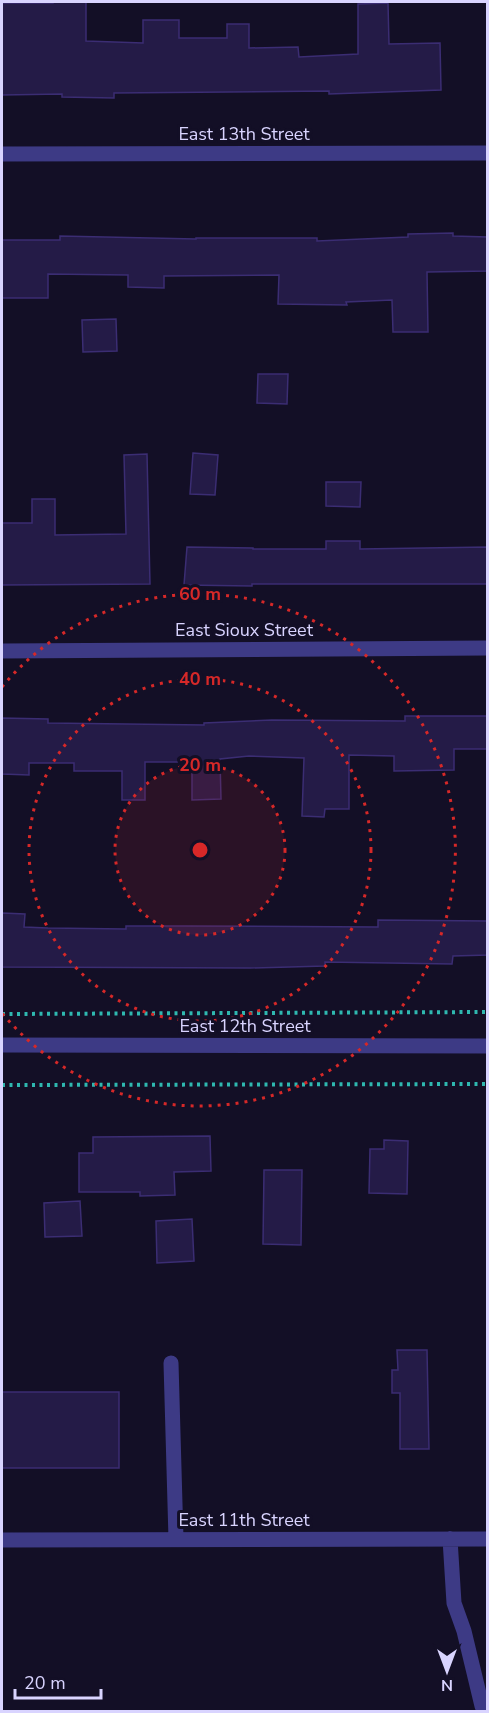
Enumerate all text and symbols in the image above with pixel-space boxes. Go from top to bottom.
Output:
street label: East 13th Street [178,122,310,146]
text: 60 m [179,582,221,606]
street label: East Sioux Street [175,618,314,642]
text: 40 m [179,667,221,691]
text: 20 m [179,753,221,777]
centre of rings [190,840,210,860]
street label: East 12th Street [179,1014,311,1038]
street label: East 11th Street [178,1508,310,1532]
north arrow [417,1641,477,1701]
scale bar [15,1662,100,1700]
text: 20 m [24,1671,66,1695]
text: N [441,1674,453,1696]

